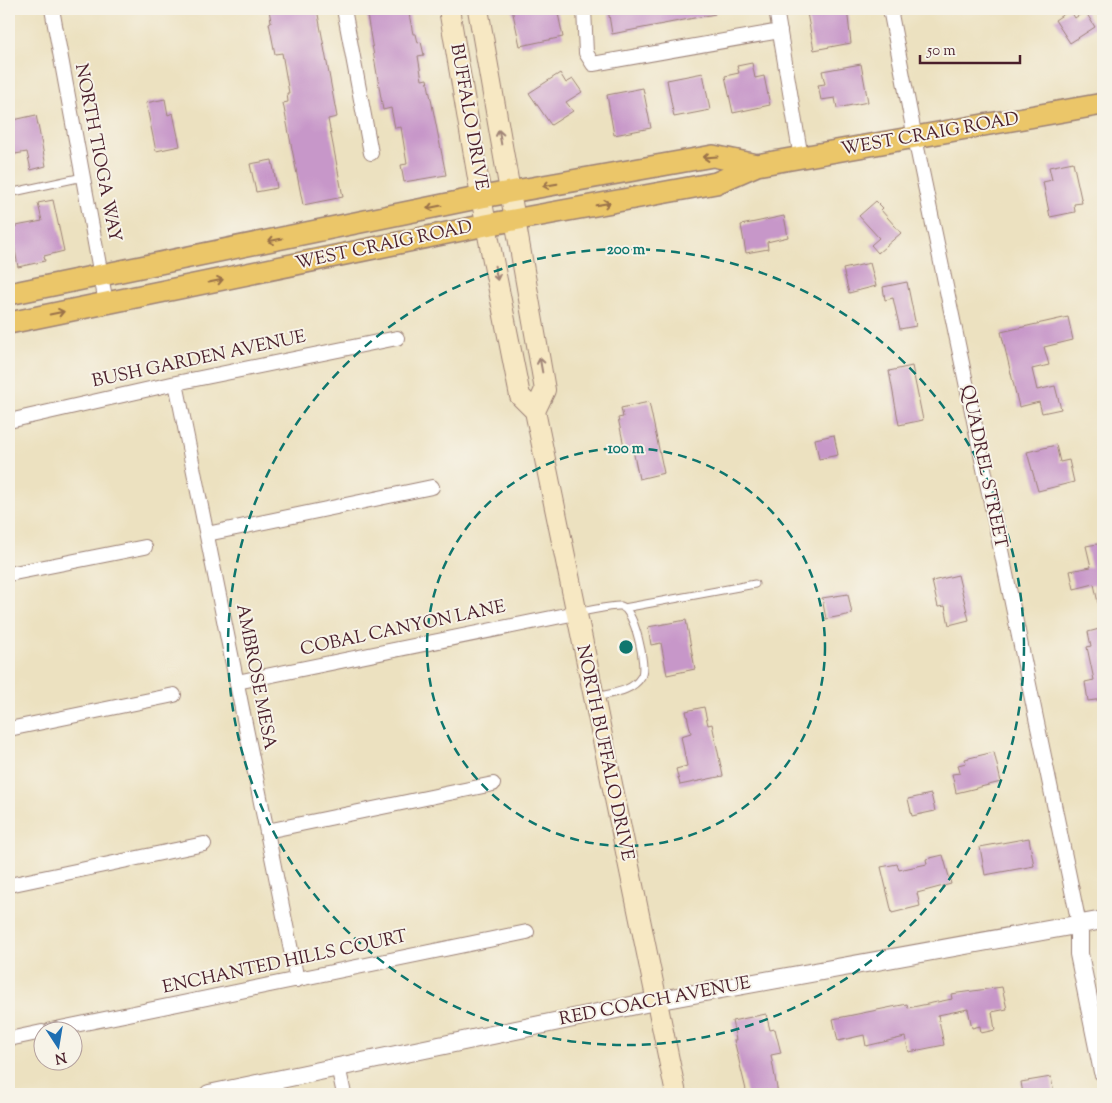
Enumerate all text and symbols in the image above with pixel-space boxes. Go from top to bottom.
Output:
scale bar [920,32,1020,64]
text: 50 m [926,41,956,62]
street label: BUFFALO DRIVE [442,42,494,192]
street label: NORTH TIOGA WAY [67,62,127,245]
street label: WEST CRAIG ROAD [839,107,1021,163]
one-way arrow [495,130,505,146]
one-way arrow [702,153,718,162]
one-way arrow [542,180,558,190]
one-way arrow [595,198,611,208]
one-way arrow [426,203,442,212]
street label: WEST CRAIG ROAD [293,215,475,277]
one-way arrow [267,236,283,245]
text: 200 m [607,240,646,261]
one-way arrow [492,264,501,280]
one-way arrow [207,275,223,285]
one-way arrow [48,308,64,318]
street label: BUSH GARDEN AVENUE [90,325,308,395]
one-way arrow [535,357,545,373]
street label: QUADREL STREET [953,383,1013,552]
text: 100 m [608,439,645,460]
street label: COBAL CANYON LANE [298,595,508,663]
street label: AMBROSE MESA [228,602,282,752]
centre of rings [617,638,635,656]
street label: NORTH BUFFALO DRIVE [568,643,640,863]
street label: ENCHANTED HILLS COURT [160,924,410,1002]
street label: RED COACH AVENUE [557,971,753,1033]
north arrow [32,1020,82,1070]
text: N [53,1046,68,1068]

